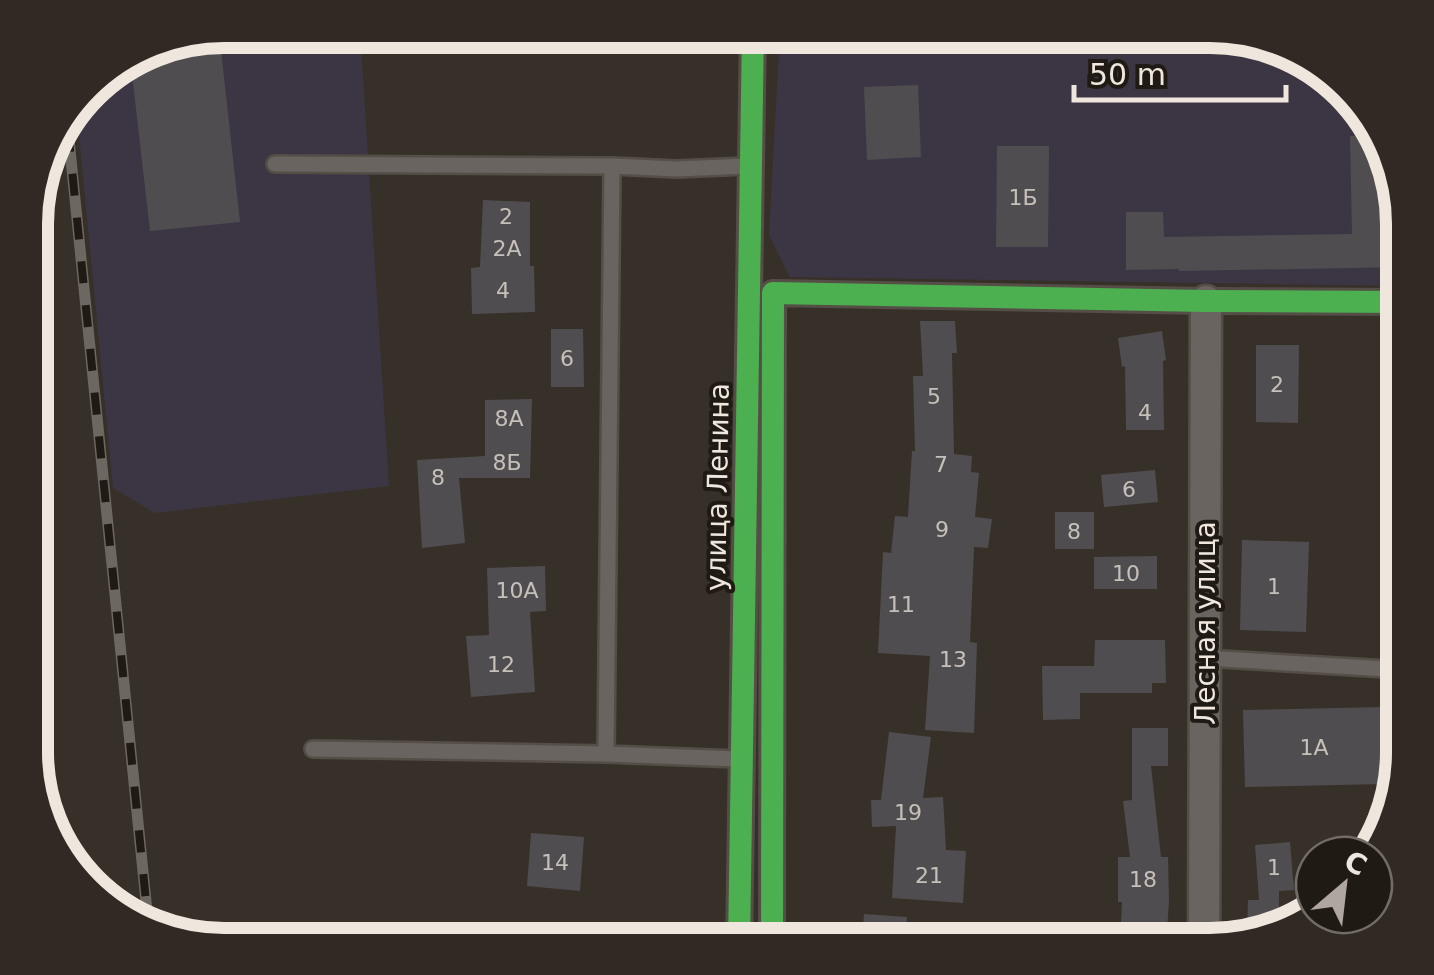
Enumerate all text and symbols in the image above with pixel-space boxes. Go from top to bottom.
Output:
scale bar [1074,40,1286,102]
text: 50 m [1089,57,1166,92]
house number: 1Б [1008,185,1038,210]
house number: 2 [499,204,513,229]
house number: 2А [492,236,522,261]
house number: 4 [496,278,510,303]
house number: 6 [560,346,574,371]
house number: 2 [1270,372,1284,397]
street label: улица Ленина [699,383,736,591]
house number: 5 [927,384,941,409]
house number: 4 [1138,400,1152,425]
house number: 8А [494,406,524,431]
house number: 8Б [492,450,522,475]
house number: 7 [934,452,948,477]
house number: 8 [431,465,445,490]
house number: 6 [1122,477,1136,502]
house number: 9 [935,517,949,542]
house number: 8 [1067,519,1081,544]
street label: Лесная улица [1189,521,1222,725]
house number: 10 [1112,561,1140,586]
house number: 1 [1267,574,1281,599]
house number: 10А [495,578,539,603]
house number: 11 [887,592,915,617]
house number: 13 [939,647,967,672]
house number: 12 [487,652,515,677]
house number: 1А [1299,735,1329,760]
house number: 19 [894,800,922,825]
north arrow [1294,835,1394,935]
text: С [1339,844,1372,883]
house number: 14 [541,850,569,875]
house number: 1 [1267,855,1281,880]
house number: 21 [915,863,943,888]
house number: 18 [1129,867,1157,892]

